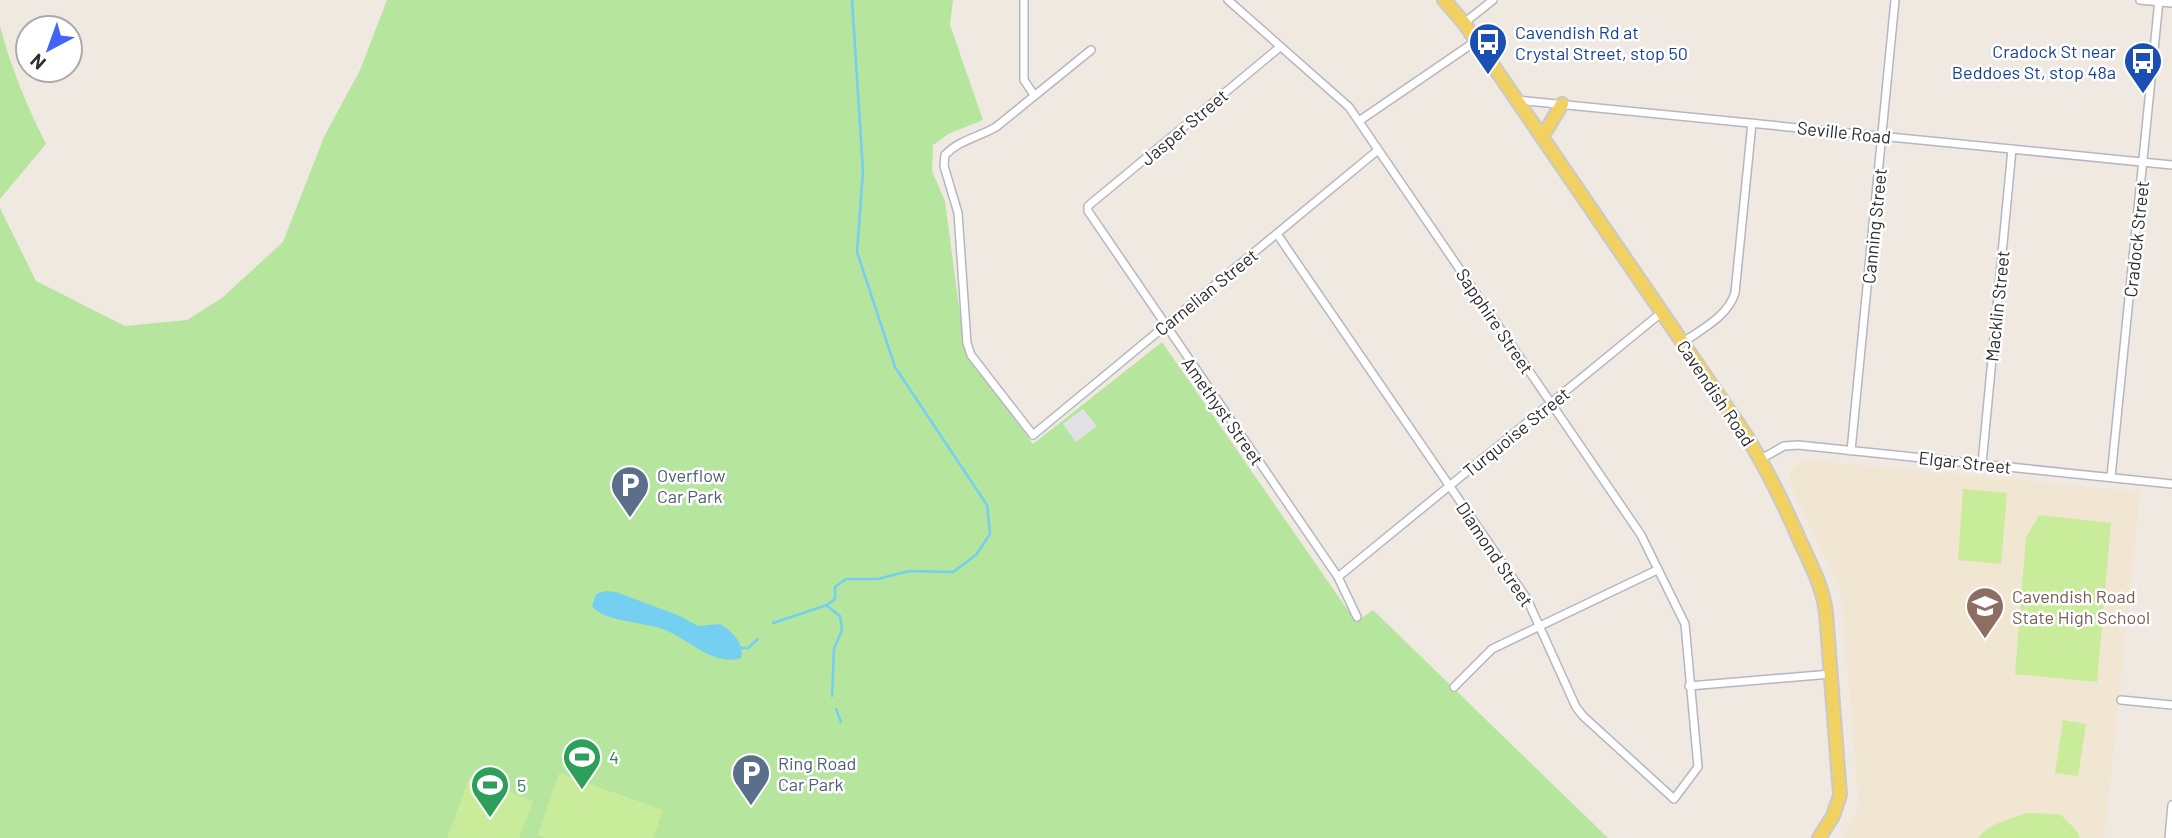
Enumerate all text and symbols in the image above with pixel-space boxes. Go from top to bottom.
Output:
north arrow [14,14,84,84]
bus stop icon: Cavendish Rd at Crystal Street, stop 50 [1467,21,1509,76]
place label: Cavendish Rd at Crystal Street, stop 50 [1515,21,1688,64]
place label: Cradock St near Beddoes St, stop 48a [1952,40,2116,83]
bus stop icon: Cradock St near Beddoes St, stop 48a [2122,40,2164,95]
text: N [25,49,50,75]
street label: Jasper Street [1136,84,1232,170]
street label: Seville Road [1796,116,1892,148]
street label: Canning Street [1857,167,1891,285]
street label: Cradock Street [2119,179,2153,299]
street label: Carnelian Street [1150,244,1262,340]
street label: Macklin Street [1980,249,2014,363]
street label: Sapphire Street [1452,264,1538,378]
street label: Cavendish Road [1672,336,1760,450]
street label: Amethyst Street [1178,353,1268,469]
street label: Turquoise Street [1458,382,1574,482]
street label: Elgar Street [1918,446,2012,478]
parking icon: Overflow Car Park [609,464,651,519]
place label: Overflow Car Park [657,464,726,507]
street label: Diamond Street [1452,497,1538,611]
school or university icon: Cavendish Road State High School [1964,585,2006,640]
place label: Cavendish Road State High School [2012,585,2150,628]
sports icon: 4 [561,736,603,791]
place label: 4 [609,746,619,768]
parking icon: Ring Road Car Park [730,752,772,807]
place label: Ring Road Car Park [778,752,856,795]
sports icon: 5 [469,764,511,819]
place label: 5 [517,774,526,796]

